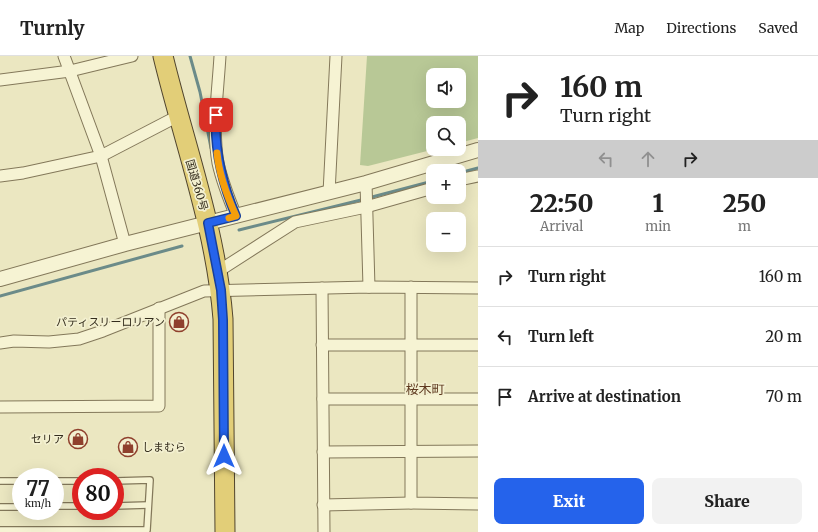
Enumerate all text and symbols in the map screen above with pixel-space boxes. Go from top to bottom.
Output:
text: Turnly [20,16,85,40]
text: Map [614,19,644,37]
text: Directions [666,19,736,37]
text: Saved [758,19,798,37]
map controls [426,68,466,252]
button: sound [426,68,466,108]
text: 160 m [560,69,642,105]
icon: right [494,72,546,124]
pin [199,98,233,132]
icon: arrive [205,104,227,126]
text: Turn right [560,104,651,127]
button: search [426,116,466,156]
icon: left [595,148,617,170]
icon: ahead [637,148,659,170]
icon: right [679,148,701,170]
street label: 国道360号 [183,158,211,212]
button: + [426,164,466,204]
text: 22:50 [530,188,593,219]
text: 1 [653,188,664,219]
text: 250 [723,188,766,219]
button: − [426,212,466,252]
text: Arrival [540,218,583,235]
text: min [645,218,671,235]
text: m [738,218,751,235]
icon: right [494,266,516,288]
text: Turn right [528,267,606,286]
text: 160 m [759,267,802,286]
shop icon: パティスリーロリアン [168,311,190,333]
place label: パティスリーロリアン [56,315,165,329]
icon: left [494,326,516,348]
text: Turn left [528,327,594,346]
text: 20 m [765,327,802,346]
district label: 桜木町 [405,381,445,398]
icon: arrive [494,386,516,408]
text: Arrive at destination [528,387,681,406]
text: 70 m [766,387,802,406]
shop icon: セリア [67,428,89,450]
place label: セリア [31,432,64,446]
position arrow [203,435,245,477]
shop icon: しまむら [117,436,139,458]
place label: しまむら [142,440,186,454]
speed limit sign: 80 [72,468,124,520]
text: 77 [26,476,50,501]
button: Exit [494,478,644,524]
button: Share [652,478,802,524]
text: km/h [25,497,51,510]

